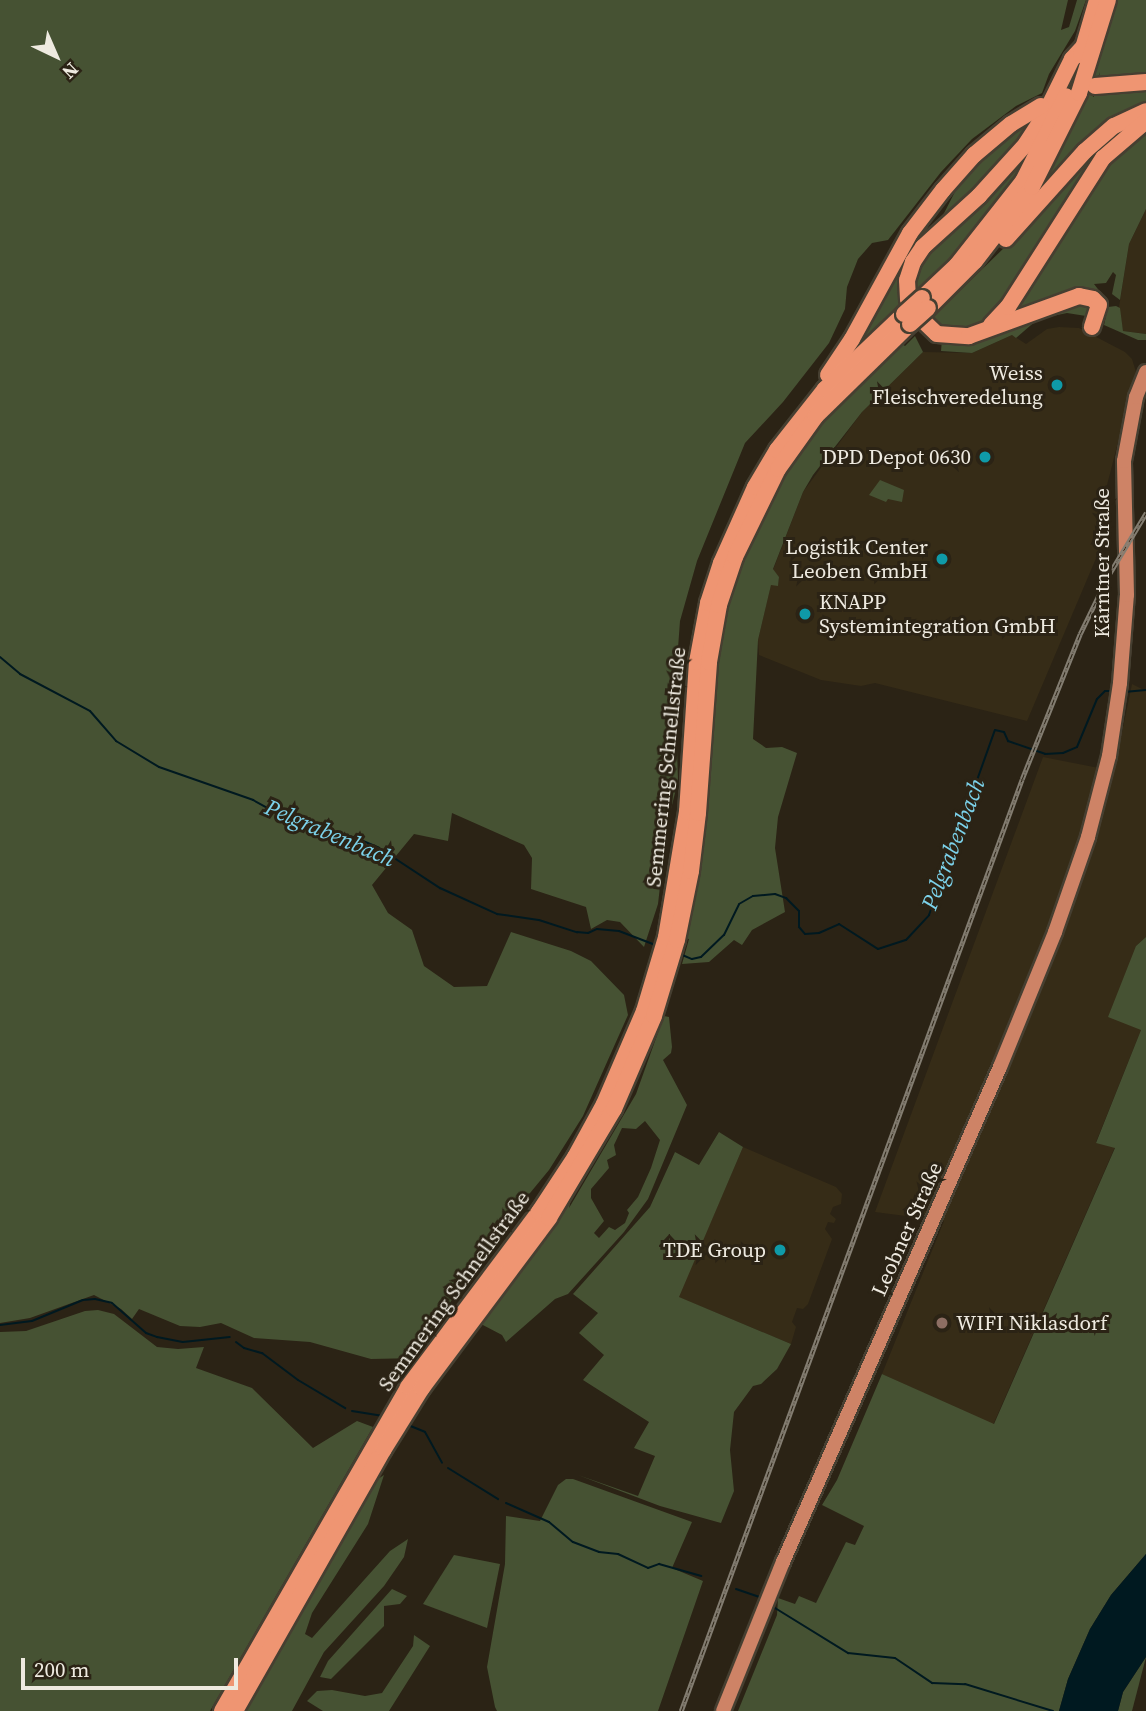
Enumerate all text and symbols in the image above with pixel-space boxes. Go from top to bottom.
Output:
north arrow [21,21,91,91]
text: N [57,57,85,85]
place label: Weiss Fleischveredelung [872,360,1043,410]
marker: Weiss Fleischveredelung [1049,377,1065,393]
place label: DPD Depot 0630 [822,444,971,470]
marker: DPD Depot 0630 [977,449,993,465]
street label: Kärntner Straße [1089,488,1115,638]
place label: Logistik Center Leoben GmbH [785,534,928,584]
marker: Logistik Center Leoben GmbH [934,551,950,567]
place label: KNAPP Systemintegration GmbH [819,589,1056,639]
marker: KNAPP Systemintegration GmbH [797,606,813,622]
street label: Semmering Schnellstraße [641,646,691,888]
water label: Pelgrabenbach [915,774,991,914]
water label: Pelgrabenbach [261,793,399,873]
street label: Leobner Straße [866,1158,948,1300]
street label: Semmering Schnellstraße [373,1186,535,1396]
place label: TDE Group [663,1237,766,1263]
marker: TDE Group [772,1242,788,1258]
place label: WIFI Niklasdorf [956,1310,1107,1336]
marker: WIFI Niklasdorf [934,1315,950,1331]
scale bar [24,1644,242,1688]
text: 200 m [34,1655,89,1684]

